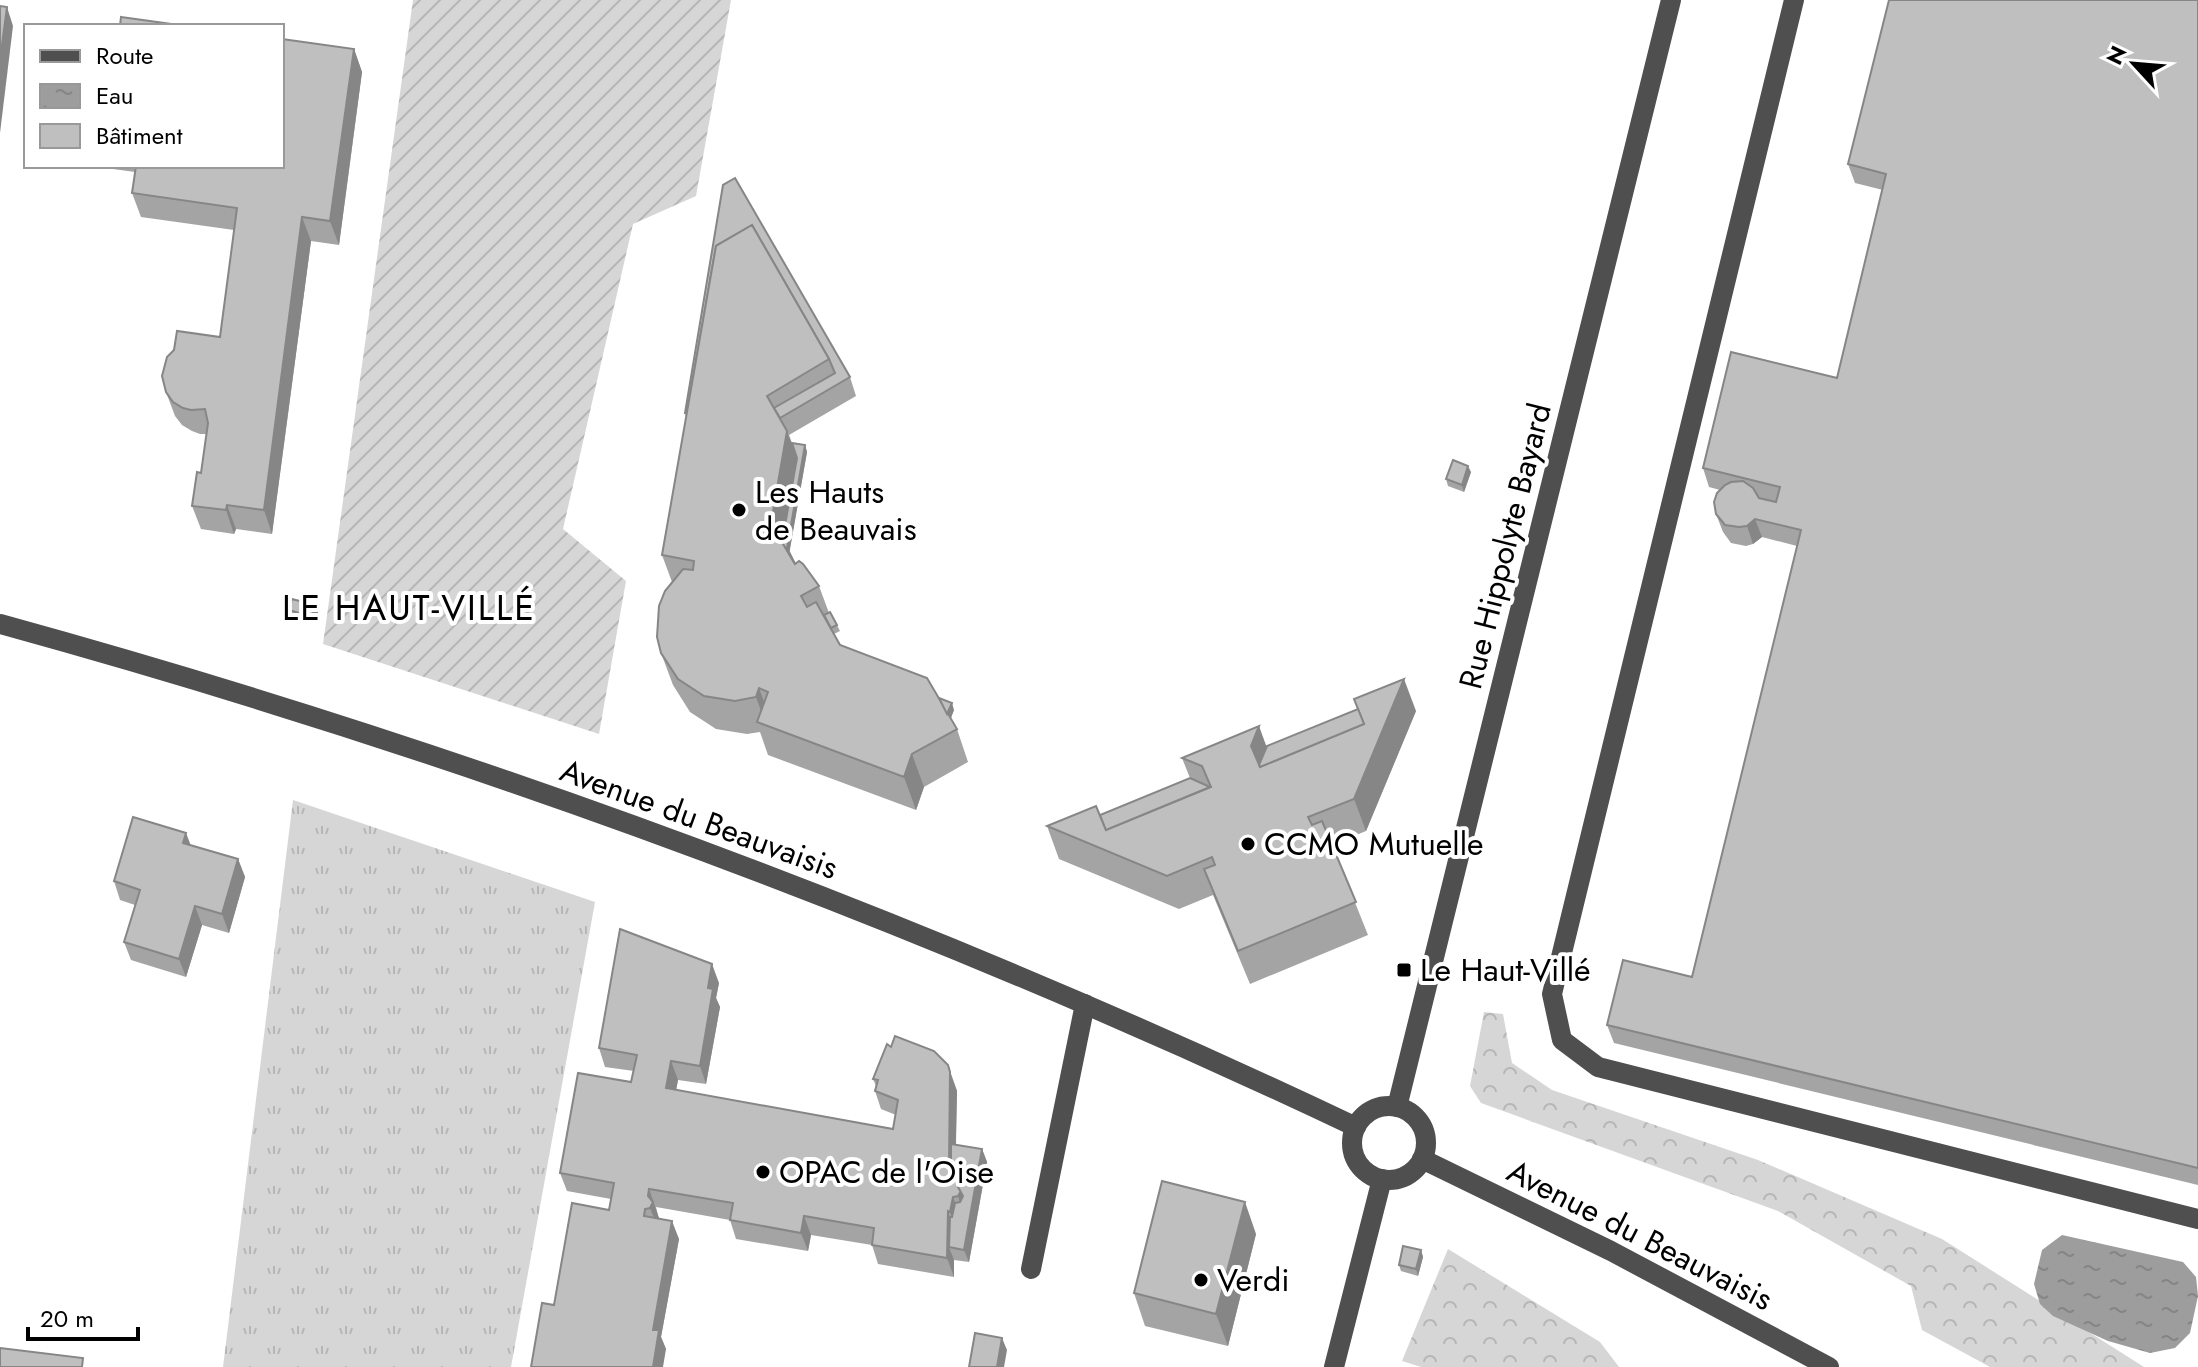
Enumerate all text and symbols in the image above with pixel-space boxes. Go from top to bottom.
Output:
legend [24,24,284,168]
north arrow [2094,24,2174,104]
text: Route [96,38,153,73]
text: N [2098,40,2134,70]
text: Eau [96,78,133,113]
text: Bâtiment [96,118,183,153]
street label: Rue Hippolyte Bayard [1447,398,1563,694]
place label: Les Hauts de Beauvais [755,469,917,552]
marker: Les Hauts de Beauvais [730,501,748,519]
district label: LE HAUT-VILLÉ [282,581,536,633]
street label: Avenue du Beauvaisis [554,747,844,891]
place label: CCMO Mutuelle [1264,821,1484,867]
marker: CCMO Mutuelle [1239,835,1257,853]
place label: Le Haut-Villé [1420,947,1591,993]
marker: Le Haut-Villé [1395,961,1413,979]
street label: Avenue du Beauvaisis [1499,1148,1781,1322]
place label: OPAC de l'Oise [779,1149,994,1195]
marker: OPAC de l'Oise [754,1163,772,1181]
place label: Verdi [1217,1257,1290,1303]
marker: Verdi [1192,1271,1210,1289]
scale bar [28,1291,138,1341]
text: 20 m [40,1301,94,1336]

